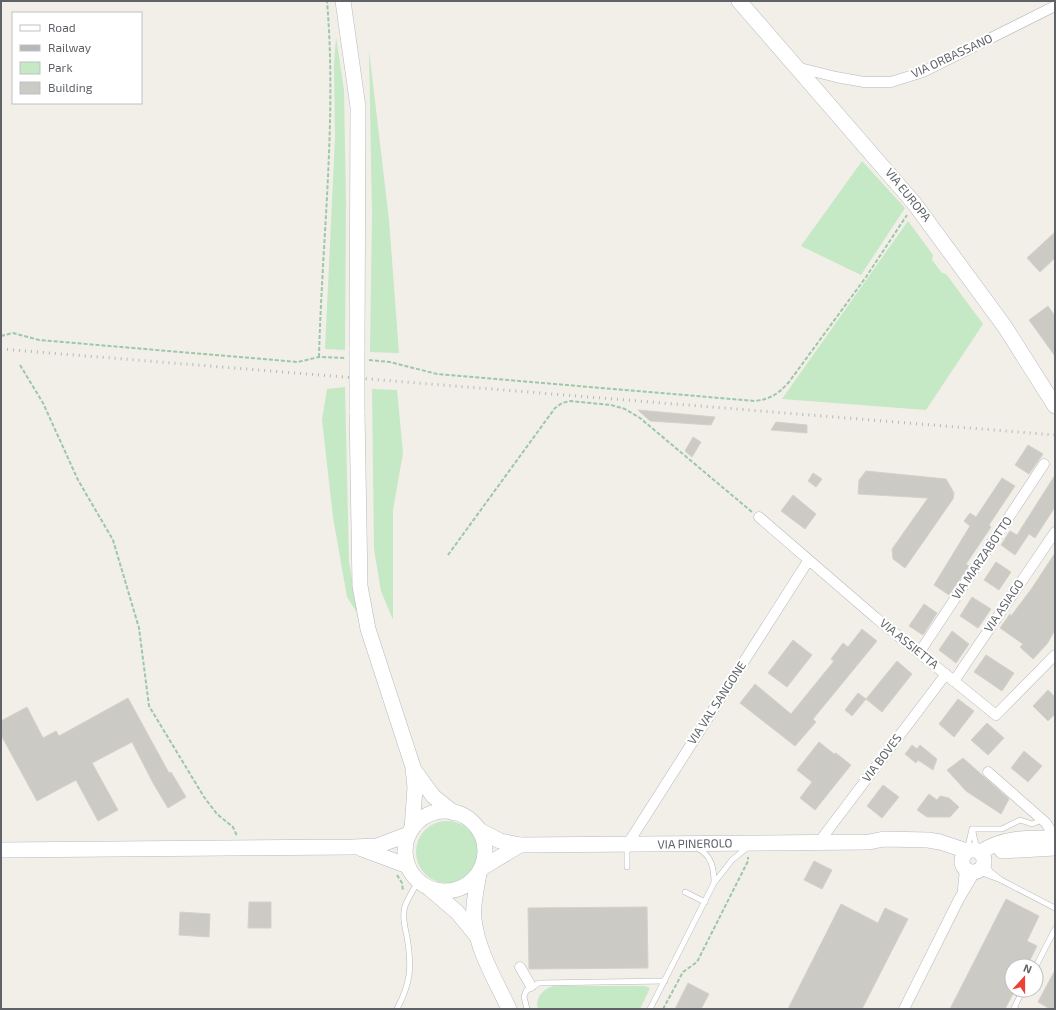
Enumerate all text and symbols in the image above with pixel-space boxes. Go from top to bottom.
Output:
legend [12,12,142,104]
text: Road [48,20,76,34]
street label: VIA ORBASSANO [909,30,994,80]
text: Railway [48,40,92,54]
text: Park [48,60,73,74]
text: Building [48,80,93,94]
street label: VIA EUROPA [883,165,935,224]
street label: VIA MARZABOTTO [948,513,1014,602]
street label: VIA ASIAGO [981,577,1026,634]
street label: VIA ASSIETTA [877,615,942,671]
street label: VIA VAL SANGONE [684,658,748,747]
street label: VIA BOVES [859,730,904,784]
street label: VIA PINEROLO [657,835,733,851]
north arrow [1004,958,1044,998]
text: N [1022,961,1034,976]

